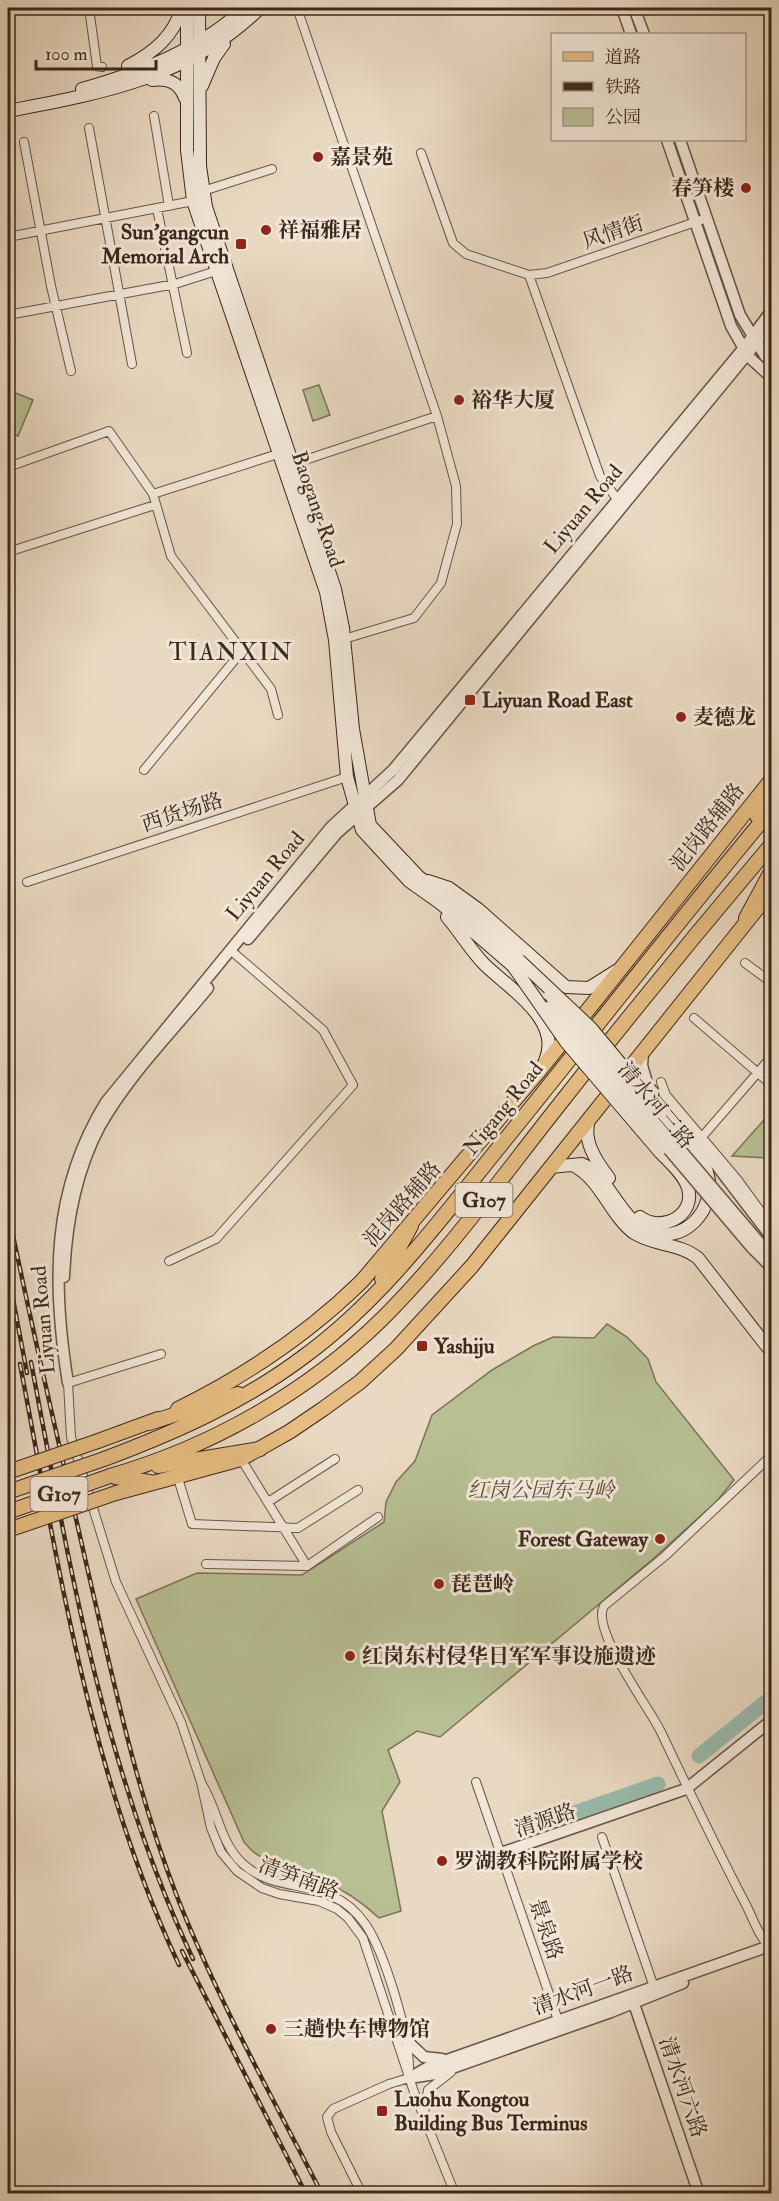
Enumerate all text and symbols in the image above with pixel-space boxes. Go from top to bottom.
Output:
scale bar [36,33,156,71]
legend [551,33,746,141]
text: 100 m [45,43,88,66]
text: 道路 [605,46,641,69]
text: 铁路 [605,76,641,99]
text: 公园 [605,106,641,129]
place label: 嘉景苑 [330,144,393,171]
marker: 嘉景苑 [311,150,325,164]
place label: 春笋楼 [671,175,734,202]
marker: 春笋楼 [739,181,753,195]
street label: 风情街 [579,209,647,255]
place label: 祥福雅居 [278,217,362,244]
place label: Sun'gangcun Memorial Arch [101,219,229,270]
marker: 祥福雅居 [259,223,273,237]
marker: Sun'gangcun Memorial Arch [234,237,248,251]
place label: 裕华大厦 [471,387,555,414]
marker: 裕华大厦 [452,393,466,407]
street label: Baogang Road [285,448,350,571]
street label: Liyuan Road [538,459,629,560]
district label: TIANXIN [169,637,293,668]
place label: Liyuan Road East [482,687,633,714]
marker: Liyuan Road East [463,693,477,707]
place label: 麦德龙 [693,704,756,731]
marker: 麦德龙 [674,710,688,724]
street label: 泥岗路辅路 [664,778,750,877]
street label: 西货场路 [138,787,226,838]
street label: Liyuan Road [220,826,311,927]
street label: Nigang Road [457,1056,550,1161]
street label: 清水河三路 [612,1056,700,1154]
street label: 泥岗路辅路 [358,1156,447,1253]
road number: G107 [456,1183,512,1217]
street label: Liyuan Road [25,1264,62,1375]
place label: Yashiju [433,1333,495,1360]
marker: Yashiju [415,1339,429,1353]
road number: G107 [31,1477,88,1511]
park label: 红岗公园东马岭 [468,1477,616,1504]
place label: Forest Gateway [518,1526,649,1553]
marker: Forest Gateway [653,1532,667,1546]
place label: 琵琶岭 [451,1571,514,1598]
marker: 琵琶岭 [432,1577,446,1591]
place label: 红岗东村侵华日军军事设施遗迹 [362,1643,656,1670]
marker: 红岗东村侵华日军军事设施遗迹 [343,1649,357,1663]
street label: 清源路 [511,1797,579,1843]
place label: 罗湖教科院附属学校 [454,1848,643,1875]
street label: 清笋南路 [255,1851,343,1906]
marker: 罗湖教科院附属学校 [435,1854,449,1868]
street label: 景泉路 [523,1895,569,1963]
street label: 清水河一路 [529,1960,637,2021]
place label: 三趟快车博物馆 [283,2016,430,2043]
marker: 三趟快车博物馆 [264,2022,278,2036]
street label: 清水河六路 [653,2033,712,2141]
place label: Luohu Kongtou Building Bus Terminus [394,2086,587,2137]
marker: Luohu Kongtou Building Bus Terminus [375,2104,389,2118]

